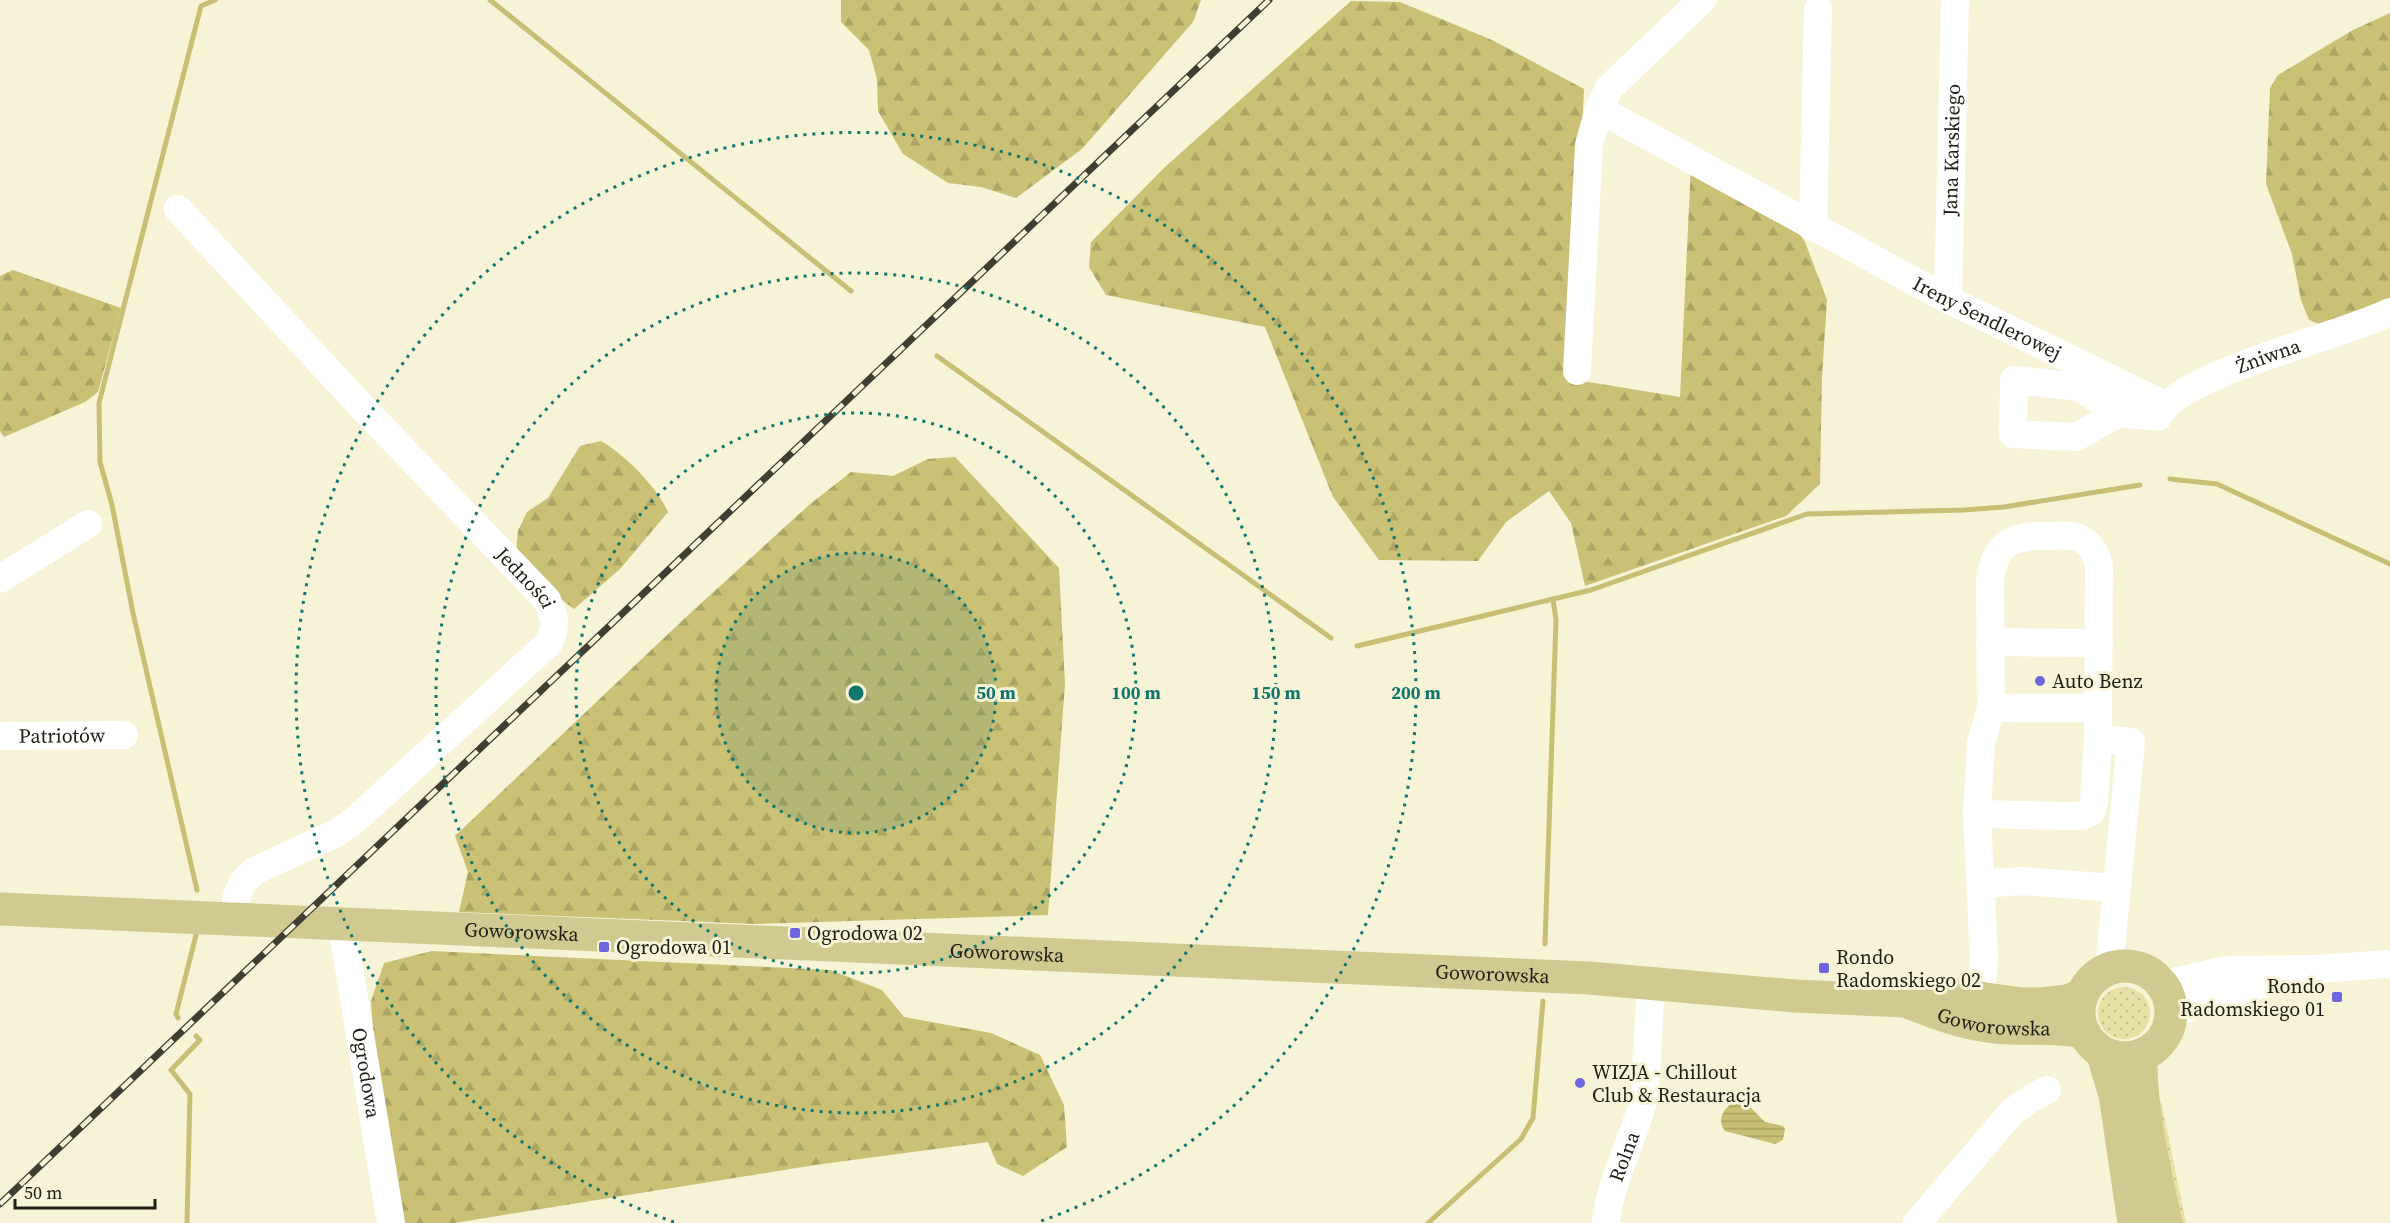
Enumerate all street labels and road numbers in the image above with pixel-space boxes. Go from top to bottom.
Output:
street label: Jana Karskiego [1936,84,1967,218]
street label: Ireny Sendlerowej [1908,269,2066,367]
street label: Żniwna [2232,331,2305,380]
street label: Jedności [489,540,563,613]
street label: Patriotów [19,721,106,750]
street label: Goworowska [464,915,580,948]
street label: Goworowska [949,936,1066,969]
street label: Goworowska [1435,957,1551,990]
street label: Goworowska [1933,1000,2052,1043]
street label: Ogrodowa [345,1026,388,1121]
street label: Rolna [1602,1127,1647,1186]

